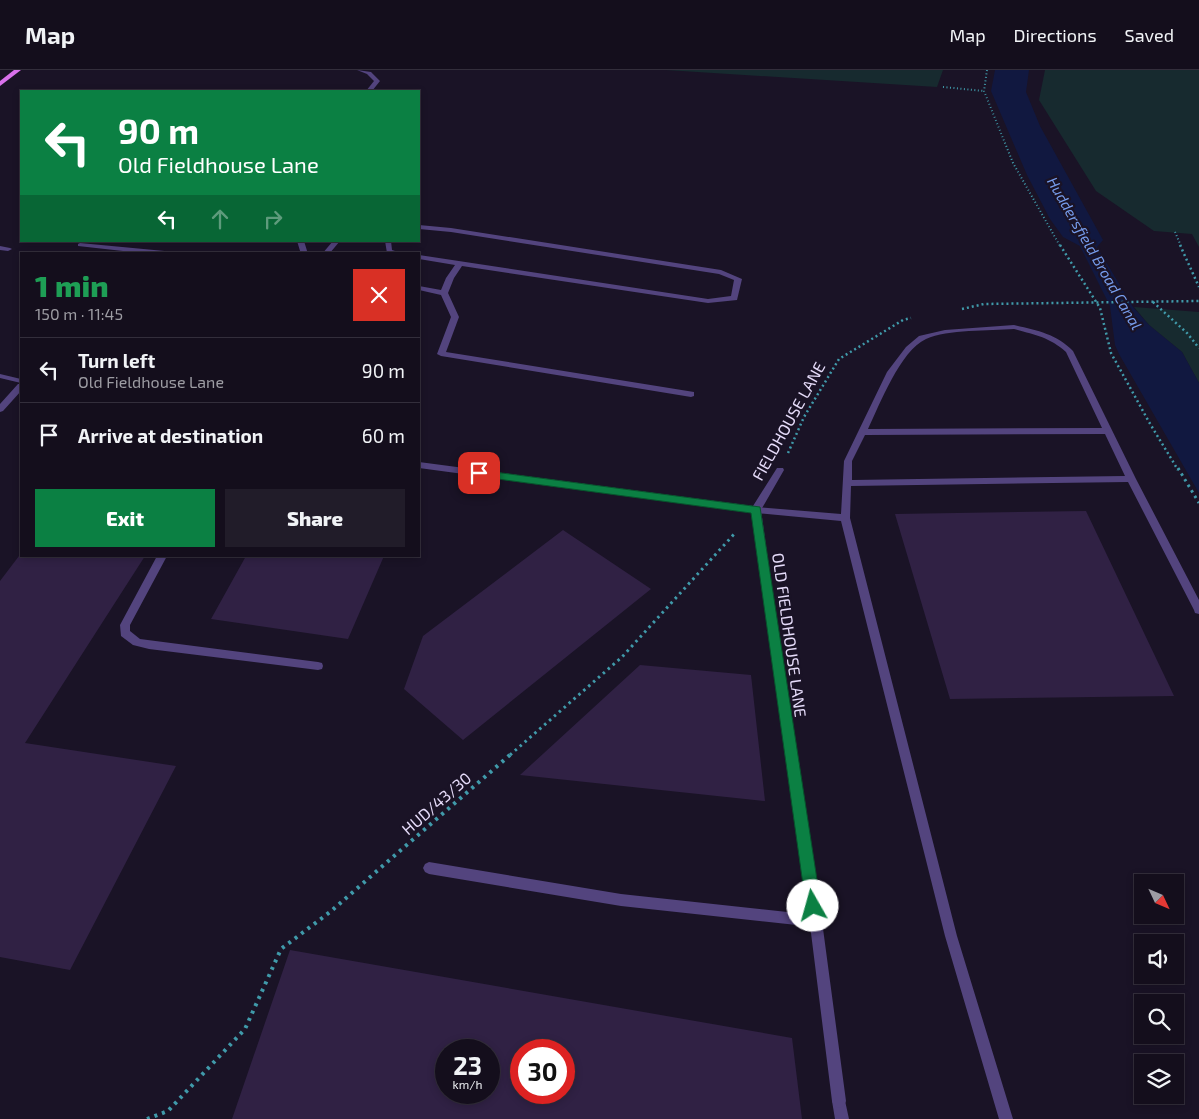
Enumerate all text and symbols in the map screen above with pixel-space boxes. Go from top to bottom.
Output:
text: Map [25,20,75,49]
text: Map [949,24,986,46]
text: Directions [1014,24,1097,46]
text: Saved [1125,24,1174,46]
text: 90 m [118,109,199,151]
icon: left [35,110,100,175]
text: Old Fieldhouse Lane [118,151,319,177]
water label: Huddersfield Broad Canal [1044,173,1146,333]
icon: left [153,205,181,233]
icon: ahead [206,205,234,233]
icon: right [259,205,287,233]
text: 1 min [35,267,109,303]
button: close [353,269,405,321]
text: 150 m · 11:45 [35,304,123,323]
text: Turn left [78,349,155,372]
icon: left [35,356,63,384]
street label: FIELDHOUSE LANE [748,358,828,484]
text: 90 m [362,359,405,382]
text: Old Fieldhouse Lane [78,372,224,391]
icon: arrive [35,421,63,449]
text: Arrive at destination [78,424,263,447]
text: 60 m [362,424,405,447]
pin [458,452,500,494]
icon: arrive [465,459,493,487]
button: Exit [35,489,215,547]
button: Share [225,489,405,547]
street label: OLD FIELDHOUSE LANE [769,552,811,718]
street label: HUD/43/30 [398,768,474,838]
north arrow [1134,874,1184,924]
map controls [1134,874,1184,1104]
position arrow [786,879,838,931]
button: sound [1134,934,1184,984]
button: search [1134,994,1184,1044]
speed limit sign: 30 [510,1039,575,1104]
text: 23 [453,1050,482,1080]
button: layers [1134,1054,1184,1104]
text: km/h [453,1077,482,1091]

